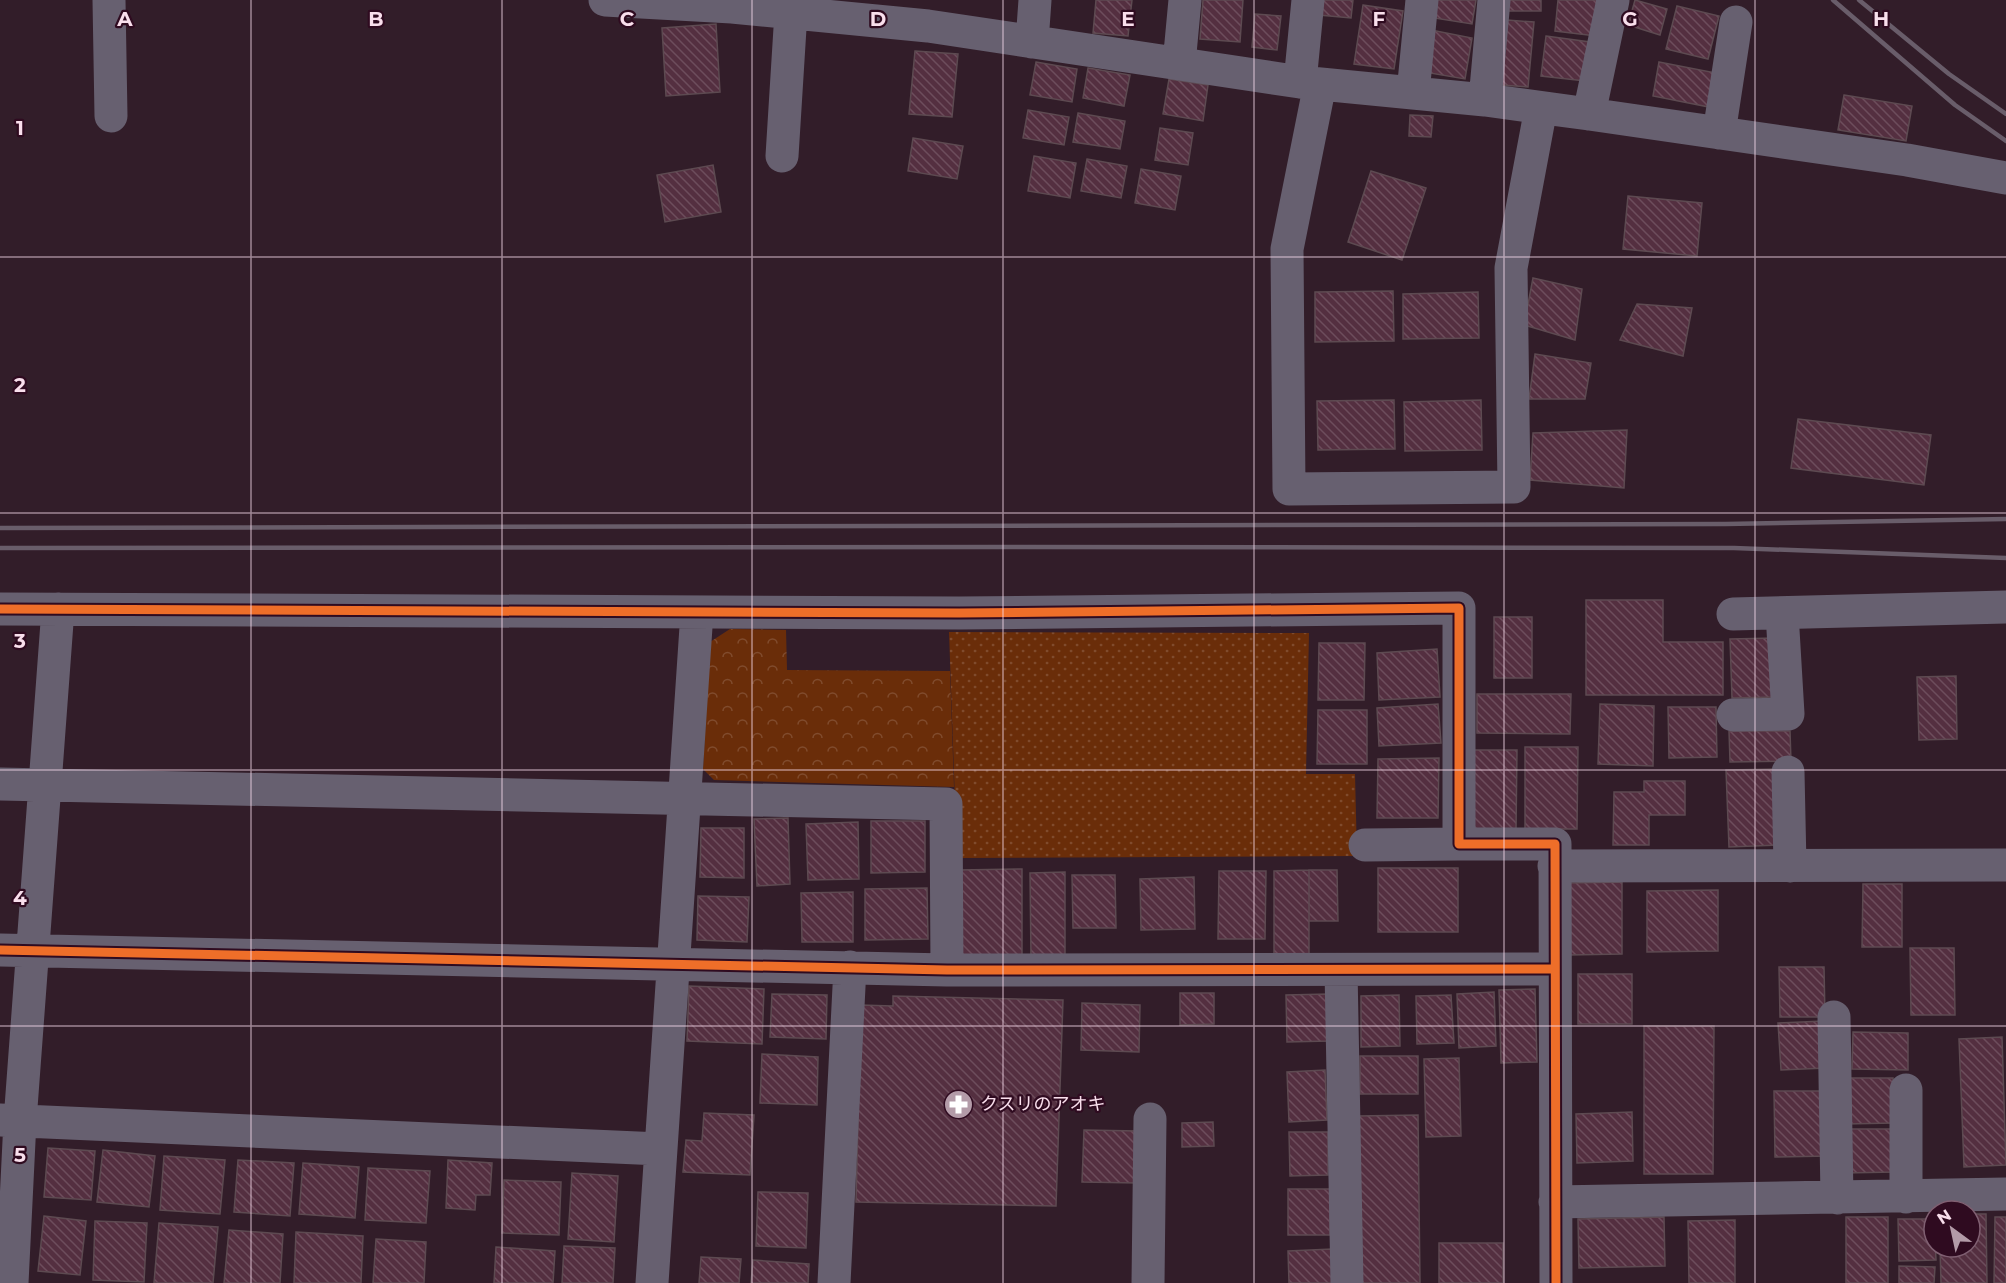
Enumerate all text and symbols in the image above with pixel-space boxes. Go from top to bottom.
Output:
text: A [116,7,133,31]
text: B [368,7,384,31]
text: C [620,7,635,31]
text: D [870,7,886,31]
text: E [1121,7,1135,31]
text: F [1373,7,1386,31]
text: G [1622,7,1638,31]
text: H [1873,7,1889,31]
text: 1 [16,116,24,140]
text: 2 [14,373,26,397]
text: 3 [13,629,26,653]
text: 4 [13,886,27,910]
pharmacy icon: クスリのアオキ [943,1088,975,1120]
place label: クスリのアオキ [980,1093,1105,1115]
text: 5 [14,1143,26,1167]
north arrow [1922,1199,1982,1259]
text: N [1934,1205,1955,1228]

